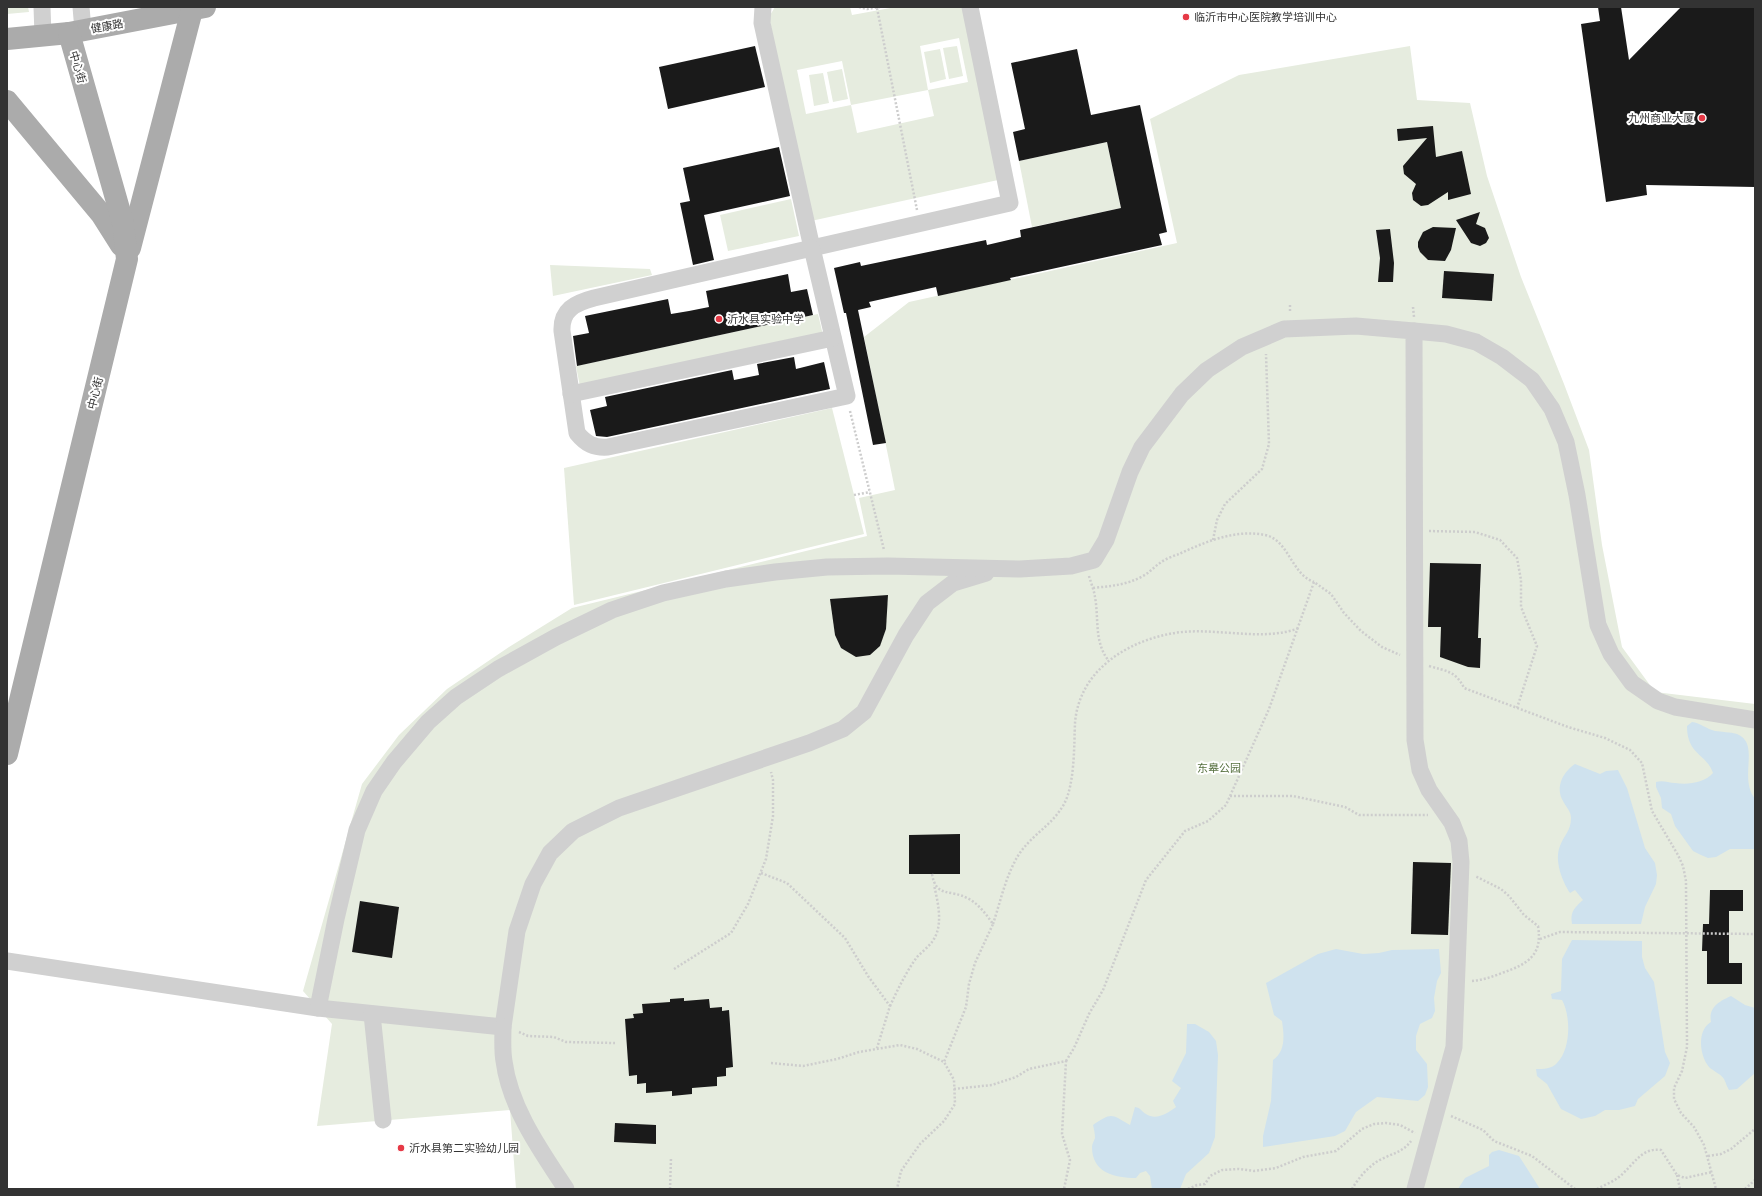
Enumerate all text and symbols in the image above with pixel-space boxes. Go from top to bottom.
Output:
place label: 临沂市中心医院教学培训中心 [1194,11,1337,24]
marker: 临沂市中心医院教学培训中心 [1181,12,1191,22]
street label: 健康路 [90,17,124,36]
street label: 中心街 [67,49,88,85]
place label: 九州商业大厦 [1628,112,1694,125]
marker: 九州商业大厦 [1697,113,1707,123]
place label: 沂水县实验中学 [727,313,804,326]
marker: 沂水县实验中学 [714,314,724,324]
street label: 中心街 [85,376,106,411]
park label: 东皋公园 [1197,762,1241,775]
place label: 沂水县第二实验幼儿园 [409,1142,519,1155]
marker: 沂水县第二实验幼儿园 [396,1143,406,1153]

